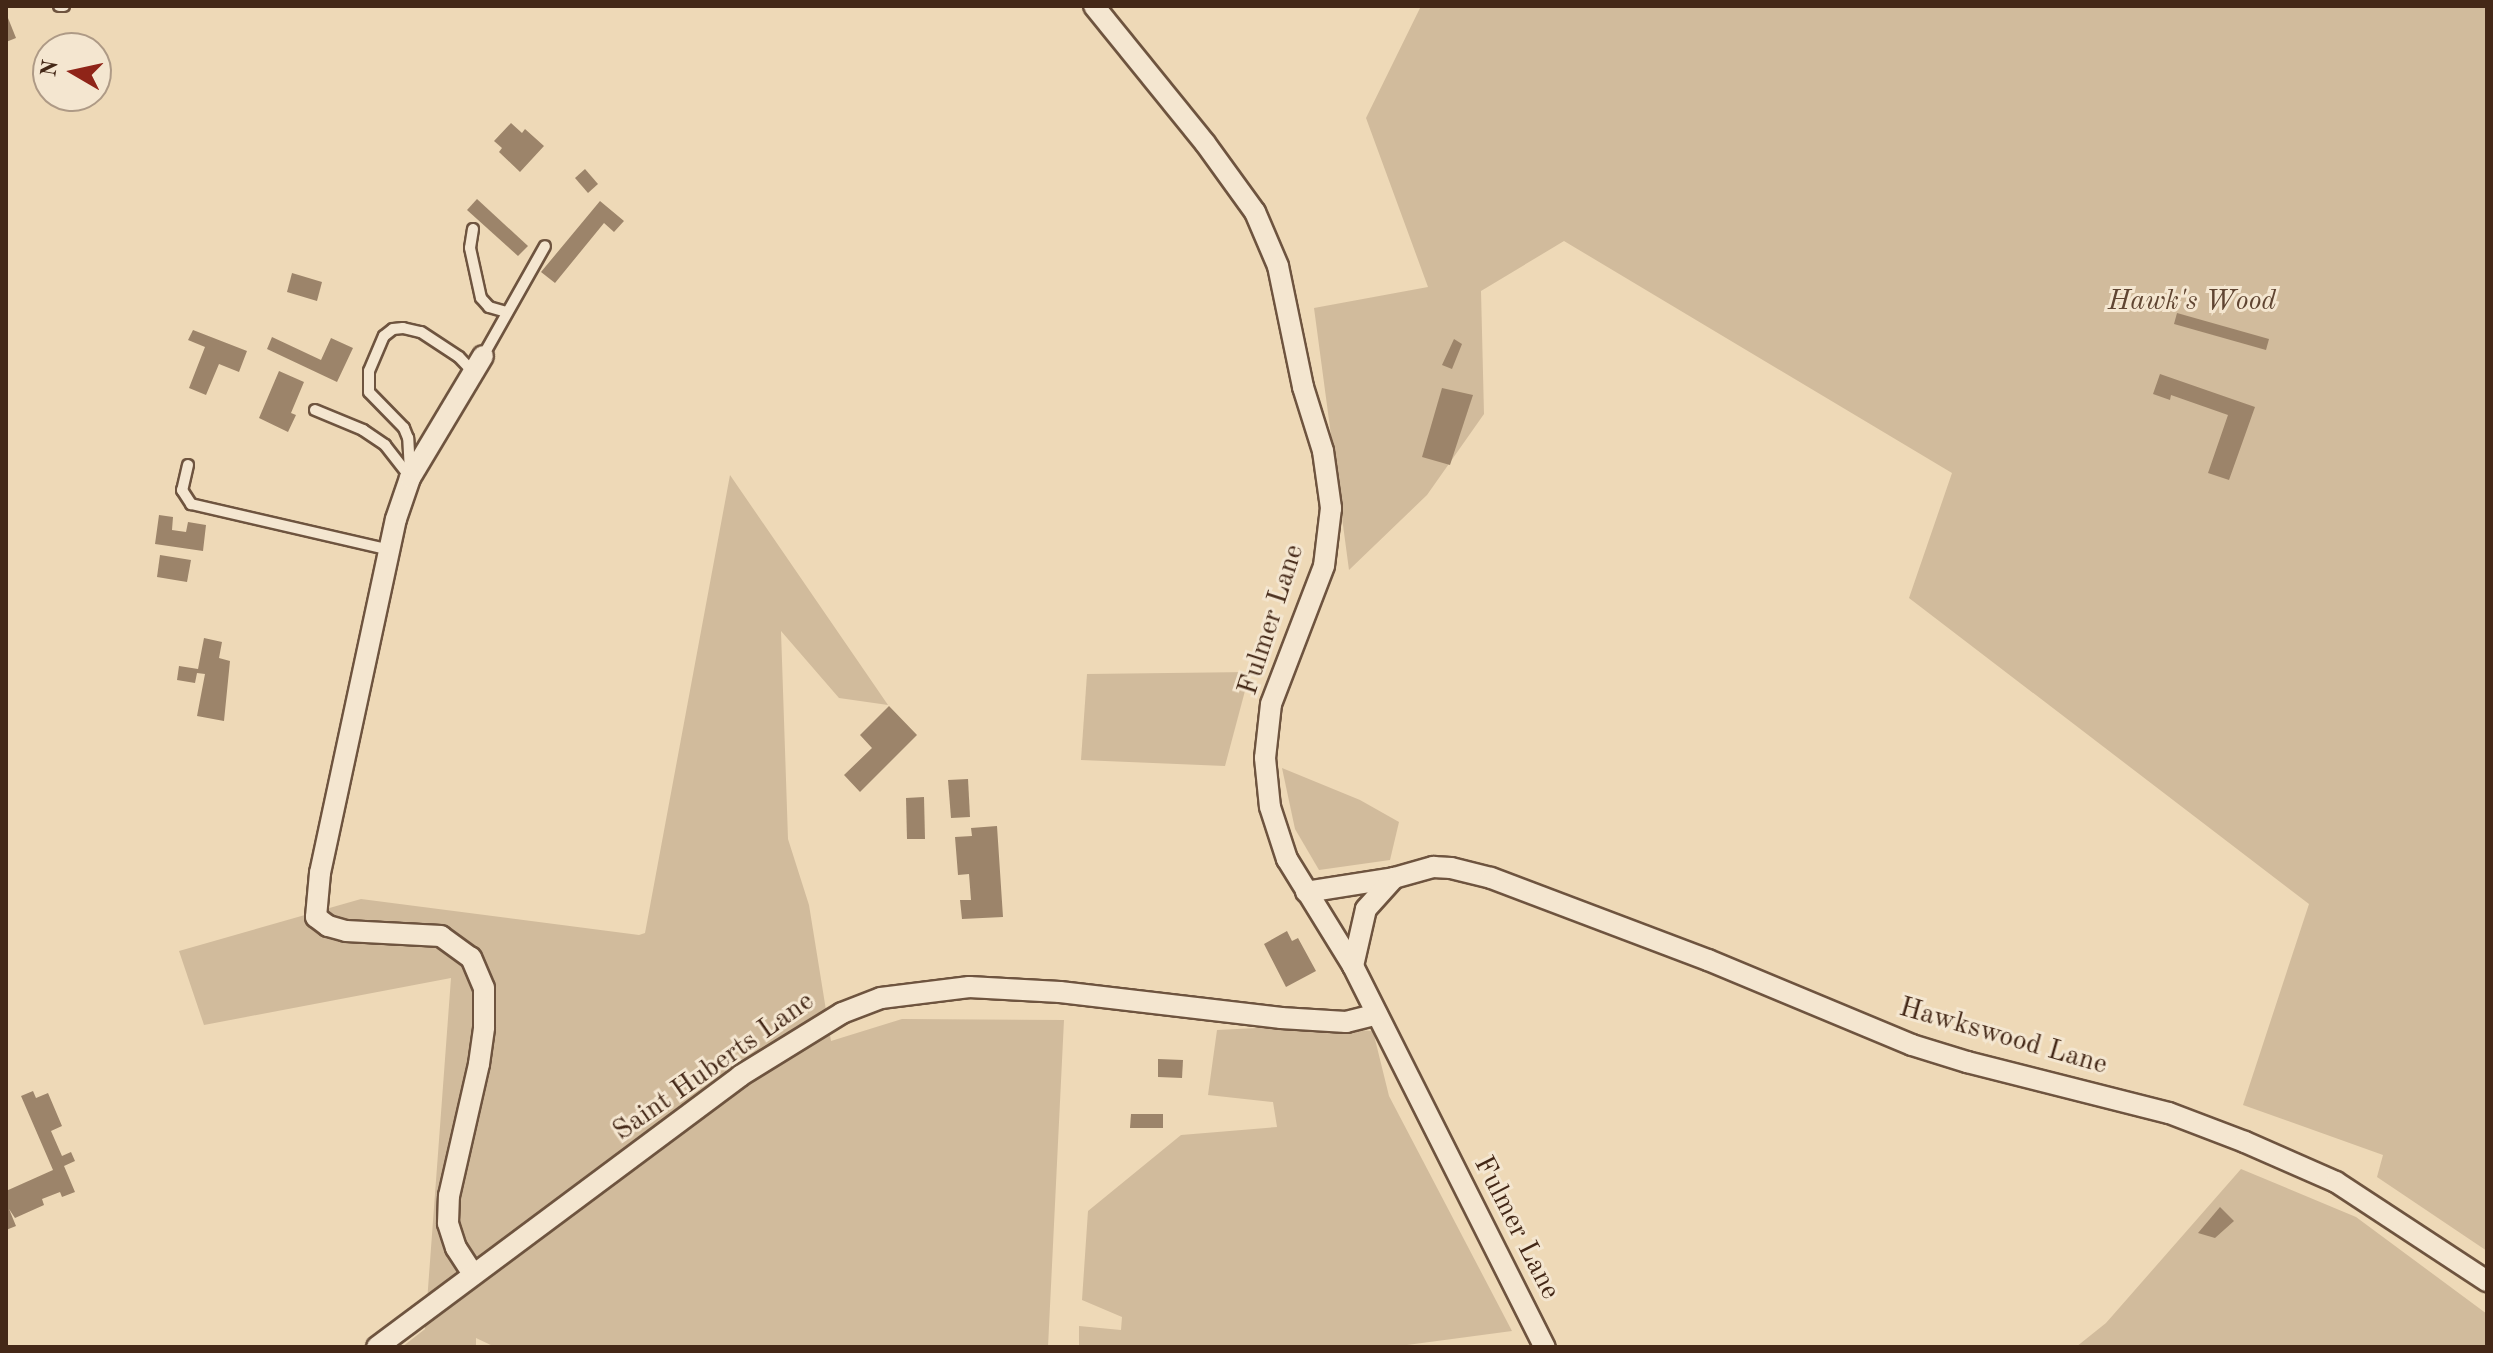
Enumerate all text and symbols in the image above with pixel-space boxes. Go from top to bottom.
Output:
north arrow [32,32,112,112]
text: N [38,59,62,79]
park label: Hawk's Wood [2108,285,2276,319]
street label: Fulmer Lane [1232,540,1312,700]
street label: Saint Huberts Lane [607,985,821,1149]
street label: Hawkswood Lane [1895,991,2111,1083]
street label: Fulmer Lane [1466,1151,1566,1305]

